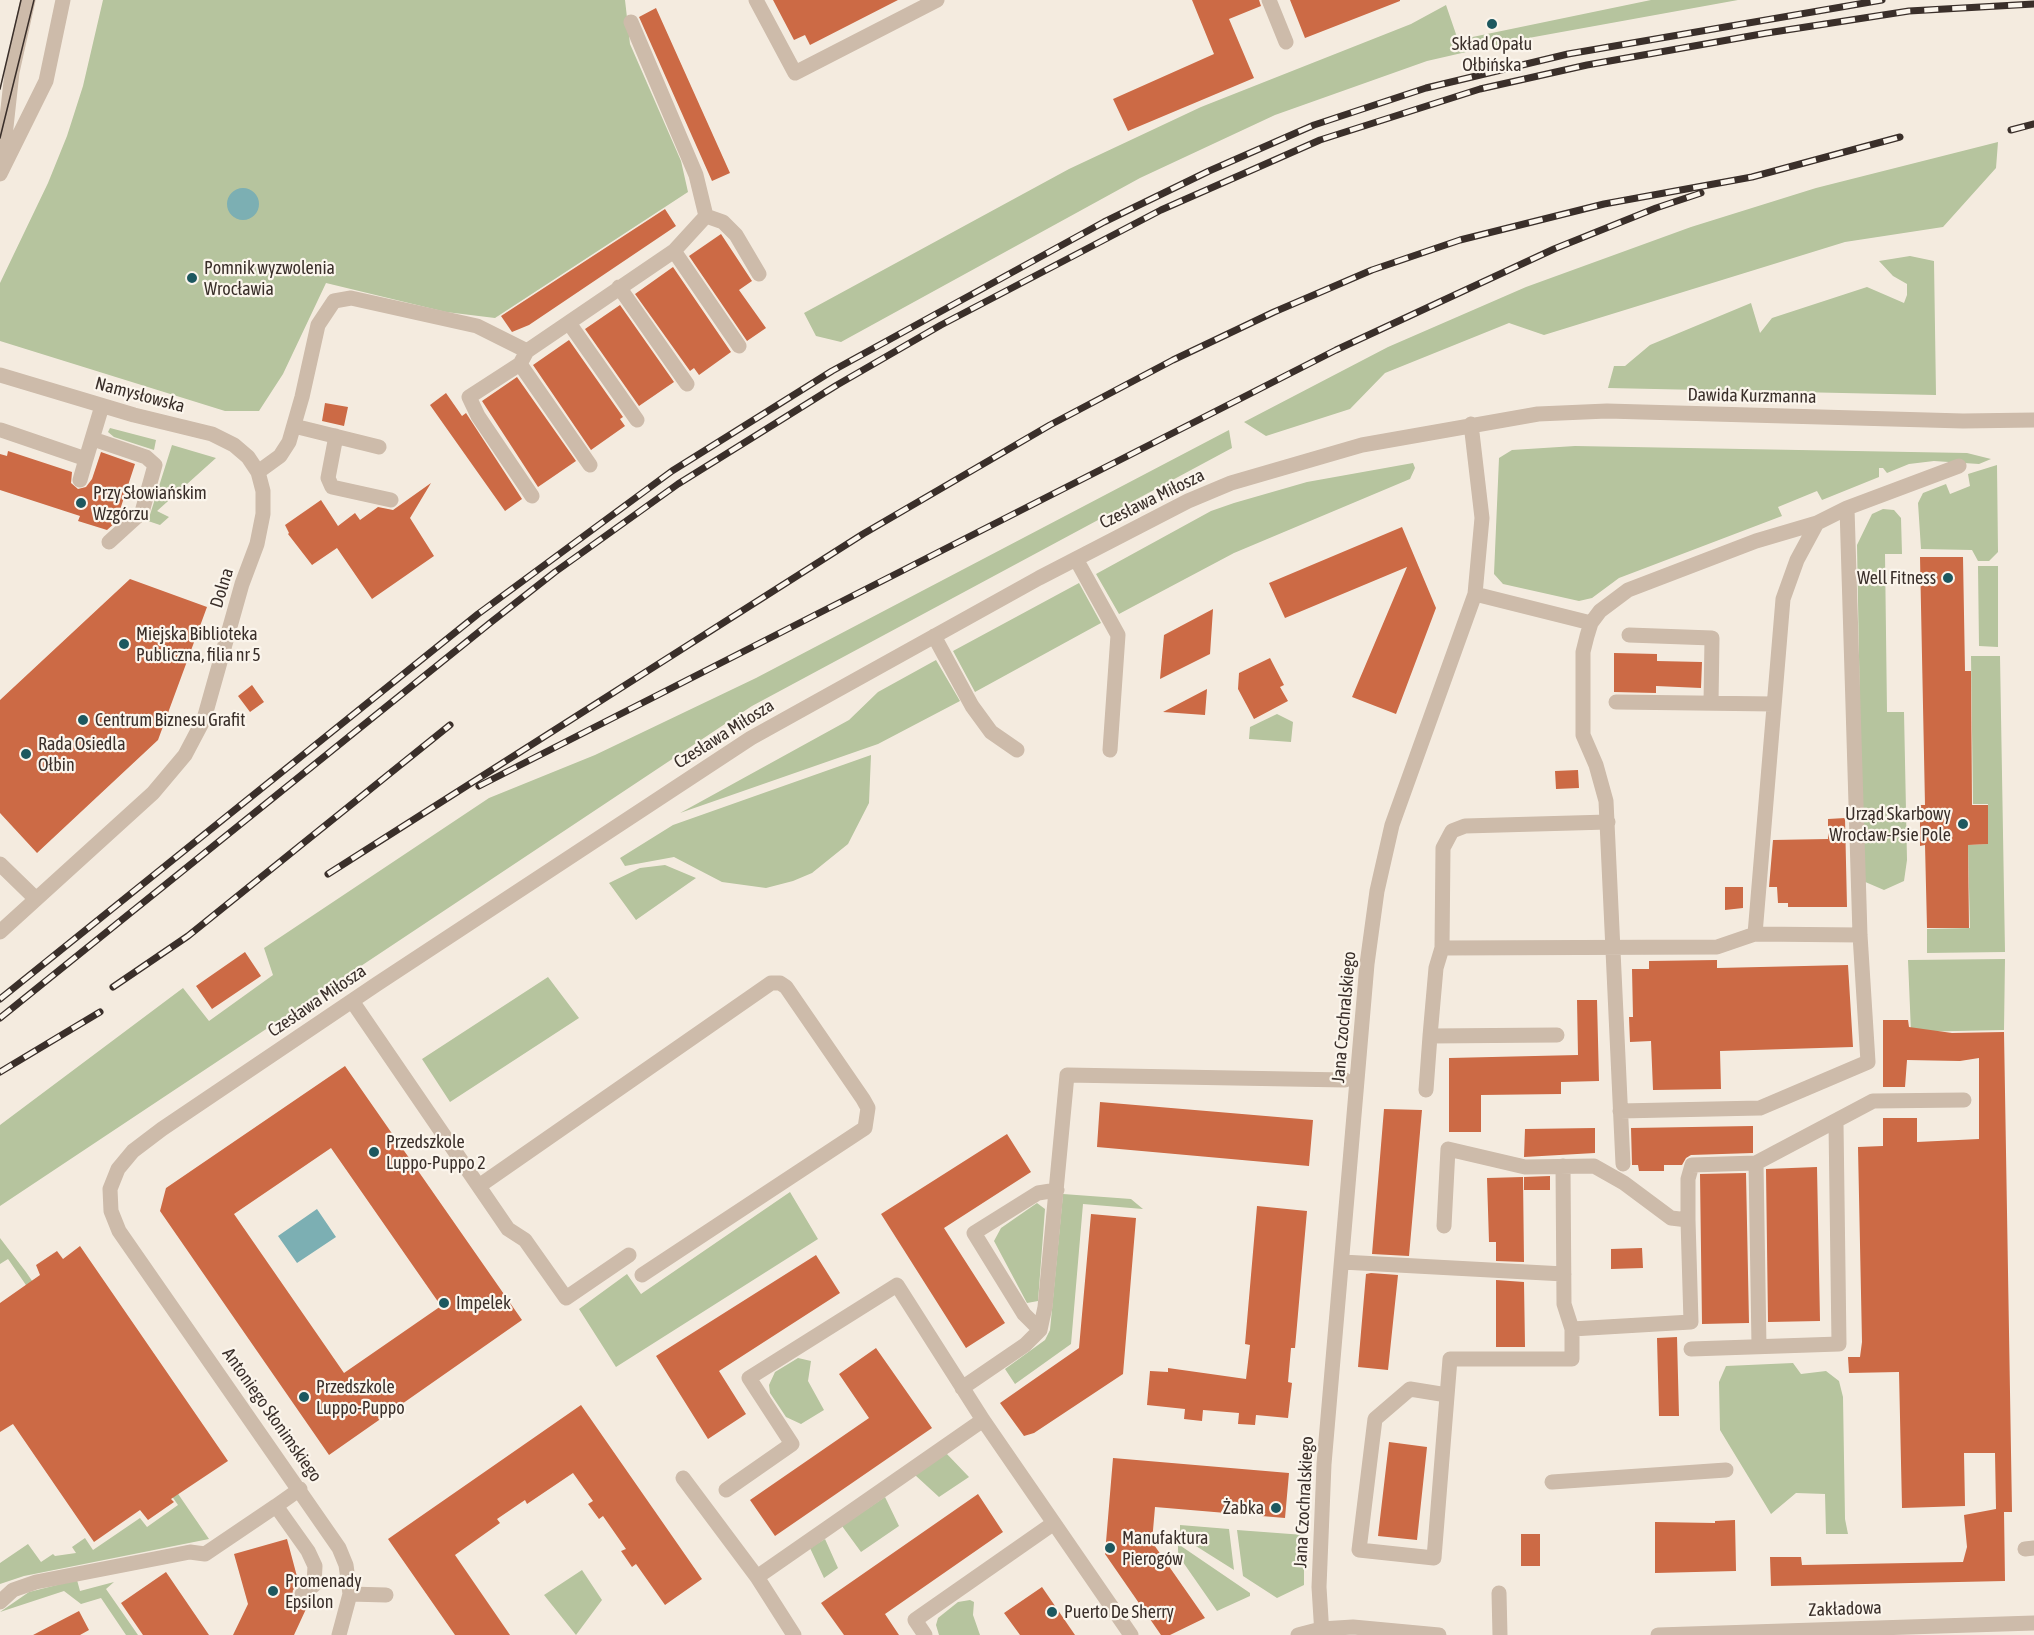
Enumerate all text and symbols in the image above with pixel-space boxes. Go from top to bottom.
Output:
marker: Skład Opału Ołbińska [1485,17,1499,31]
place label: Skład Opału Ołbińska [1452,33,1532,76]
place label: Pomnik wyzwolenia Wrocławia [204,257,335,300]
marker: Pomnik wyzwolenia Wrocławia [185,271,199,285]
street label: Namysłowska [93,373,187,417]
street label: Dawida Kurzmanna [1687,384,1817,408]
street label: Czesława Miłosza [1096,464,1208,534]
place label: Przy Słowiańskim Wzgórzu [93,482,207,524]
marker: Przy Słowiańskim Wzgórzu [74,496,88,510]
street label: Dolna [206,566,238,610]
place label: Well Fitness [1857,567,1936,589]
marker: Well Fitness [1941,571,1955,585]
place label: Miejska Biblioteka Publiczna, filia nr 5 [136,623,261,666]
marker: Miejska Biblioteka Publiczna, filia nr 5 [117,637,131,651]
street label: Czesława Miłosza [670,695,778,773]
place label: Centrum Biznesu Grafit [95,709,245,731]
marker: Centrum Biznesu Grafit [76,713,90,727]
place label: Rada Osiedla Ołbin [38,733,125,776]
marker: Rada Osiedla Ołbin [19,747,33,761]
place label: Urząd Skarbowy Wrocław-Psie Pole [1829,803,1951,846]
marker: Urząd Skarbowy Wrocław-Psie Pole [1956,817,1970,831]
street label: Jana Czochralskiego [1327,950,1361,1084]
street label: Czesława Miłosza [264,960,370,1042]
place label: Przedszkole Luppo-Puppo 2 [386,1131,486,1174]
marker: Przedszkole Luppo-Puppo 2 [367,1145,381,1159]
place label: Impelek [456,1292,511,1314]
marker: Impelek [437,1296,451,1310]
street label: Antoniego Słonimskiego [218,1344,326,1486]
place label: Przedszkole Luppo-Puppo [316,1376,405,1418]
marker: Przedszkole Luppo-Puppo [297,1390,311,1404]
street label: Jana Czochralskiego [1290,1436,1318,1568]
place label: Żabka [1223,1497,1264,1519]
marker: Żabka [1269,1501,1283,1515]
place label: Manufaktura Pierogów [1122,1527,1208,1570]
marker: Manufaktura Pierogów [1103,1541,1117,1555]
place label: Promenady Epsilon [285,1570,362,1612]
marker: Promenady Epsilon [266,1584,280,1598]
street label: Zakładowa [1808,1597,1882,1621]
place label: Puerto De Sherry [1064,1601,1174,1623]
marker: Puerto De Sherry [1045,1605,1059,1619]

